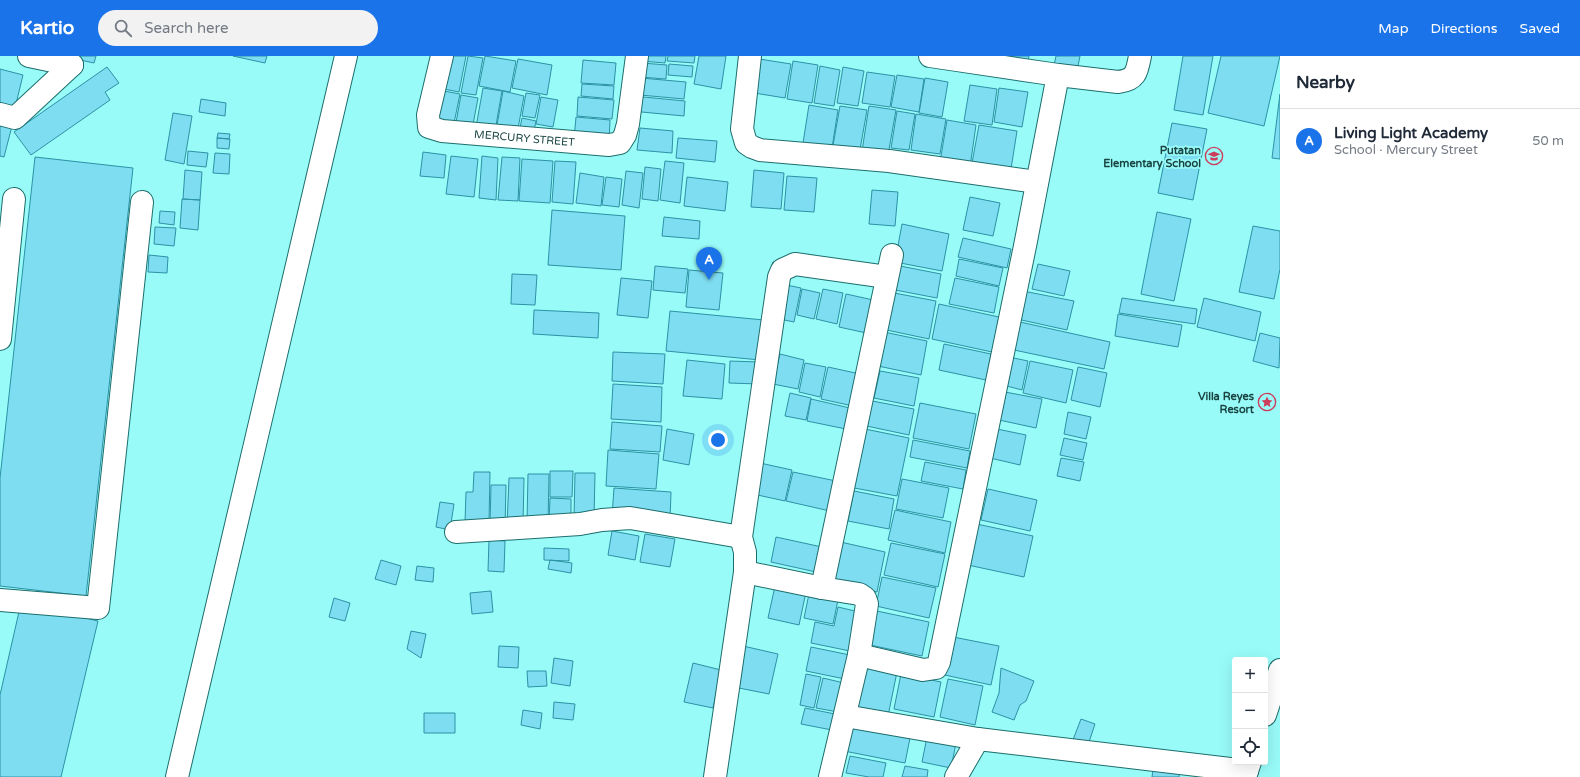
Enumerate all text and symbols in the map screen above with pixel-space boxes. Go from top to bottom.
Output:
search box [98,10,378,46]
text: Kartio [20,17,74,39]
icon: search [112,17,134,39]
text: Search here [144,19,229,37]
text: Map [1378,20,1409,37]
text: Directions [1431,20,1498,37]
text: Saved [1520,20,1560,37]
text: Nearby [1296,72,1355,93]
text: Living Light Academy [1334,124,1488,142]
street label: MERCURY STREET [474,128,576,149]
text: A [1304,133,1314,149]
text: 50 m [1532,133,1564,149]
text: School · Mercury Street [1334,142,1478,158]
place label: Putatan Elementary School [1103,144,1201,171]
school or university icon: Putatan Elementary School [1204,146,1224,166]
pin: A [696,247,722,280]
place label: Villa Reyes Resort [1198,390,1255,416]
place icon: Villa Reyes Resort [1257,392,1277,412]
your location [708,430,728,450]
map controls [1232,657,1268,765]
button: + [1232,657,1268,693]
button: − [1232,693,1268,729]
button: locate [1232,729,1268,765]

